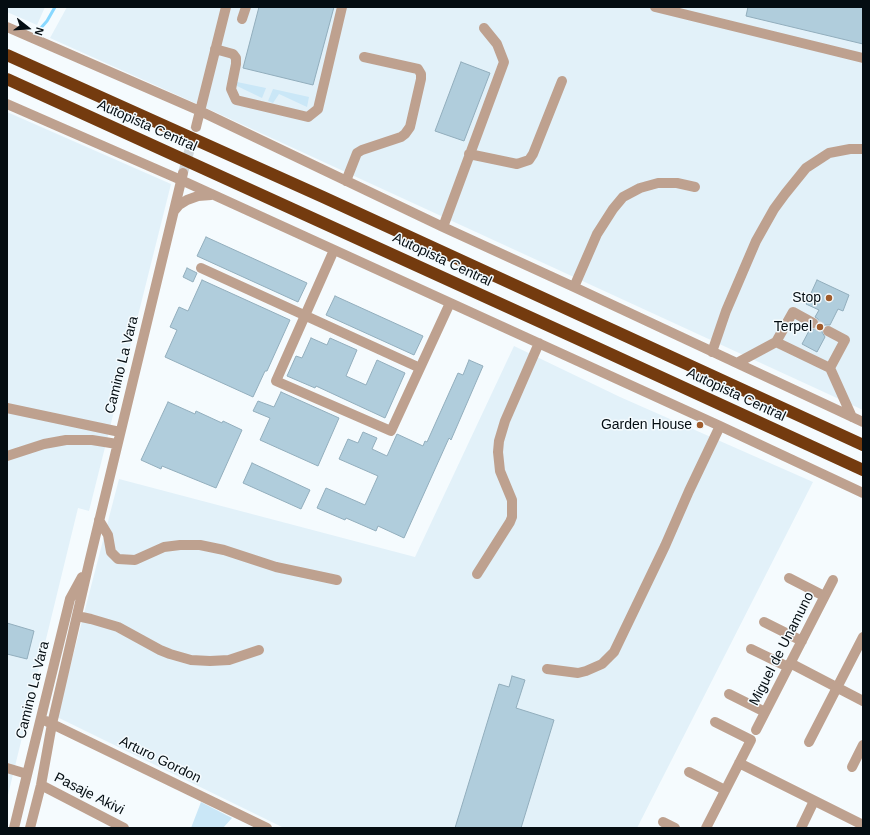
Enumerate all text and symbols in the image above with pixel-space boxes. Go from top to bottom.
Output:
north arrow [8,8,48,48]
text: N [33,26,46,37]
street label: Autopista Central [95,96,199,156]
street label: Autopista Central [390,230,494,290]
place label: Stop [792,290,821,306]
marker: Stop [824,293,834,303]
street label: Camino La Vara [102,314,142,416]
place label: Terpel [774,319,812,335]
marker: Terpel [815,322,825,332]
street label: Autopista Central [684,365,788,425]
place label: Garden House [601,417,692,433]
marker: Garden House [695,420,705,430]
street label: Miguel de Unamuno [746,589,818,709]
street label: Camino La Vara [13,639,53,741]
street label: Arturo Gordon [116,733,204,787]
street label: Pasaje Akivi [51,769,127,819]

